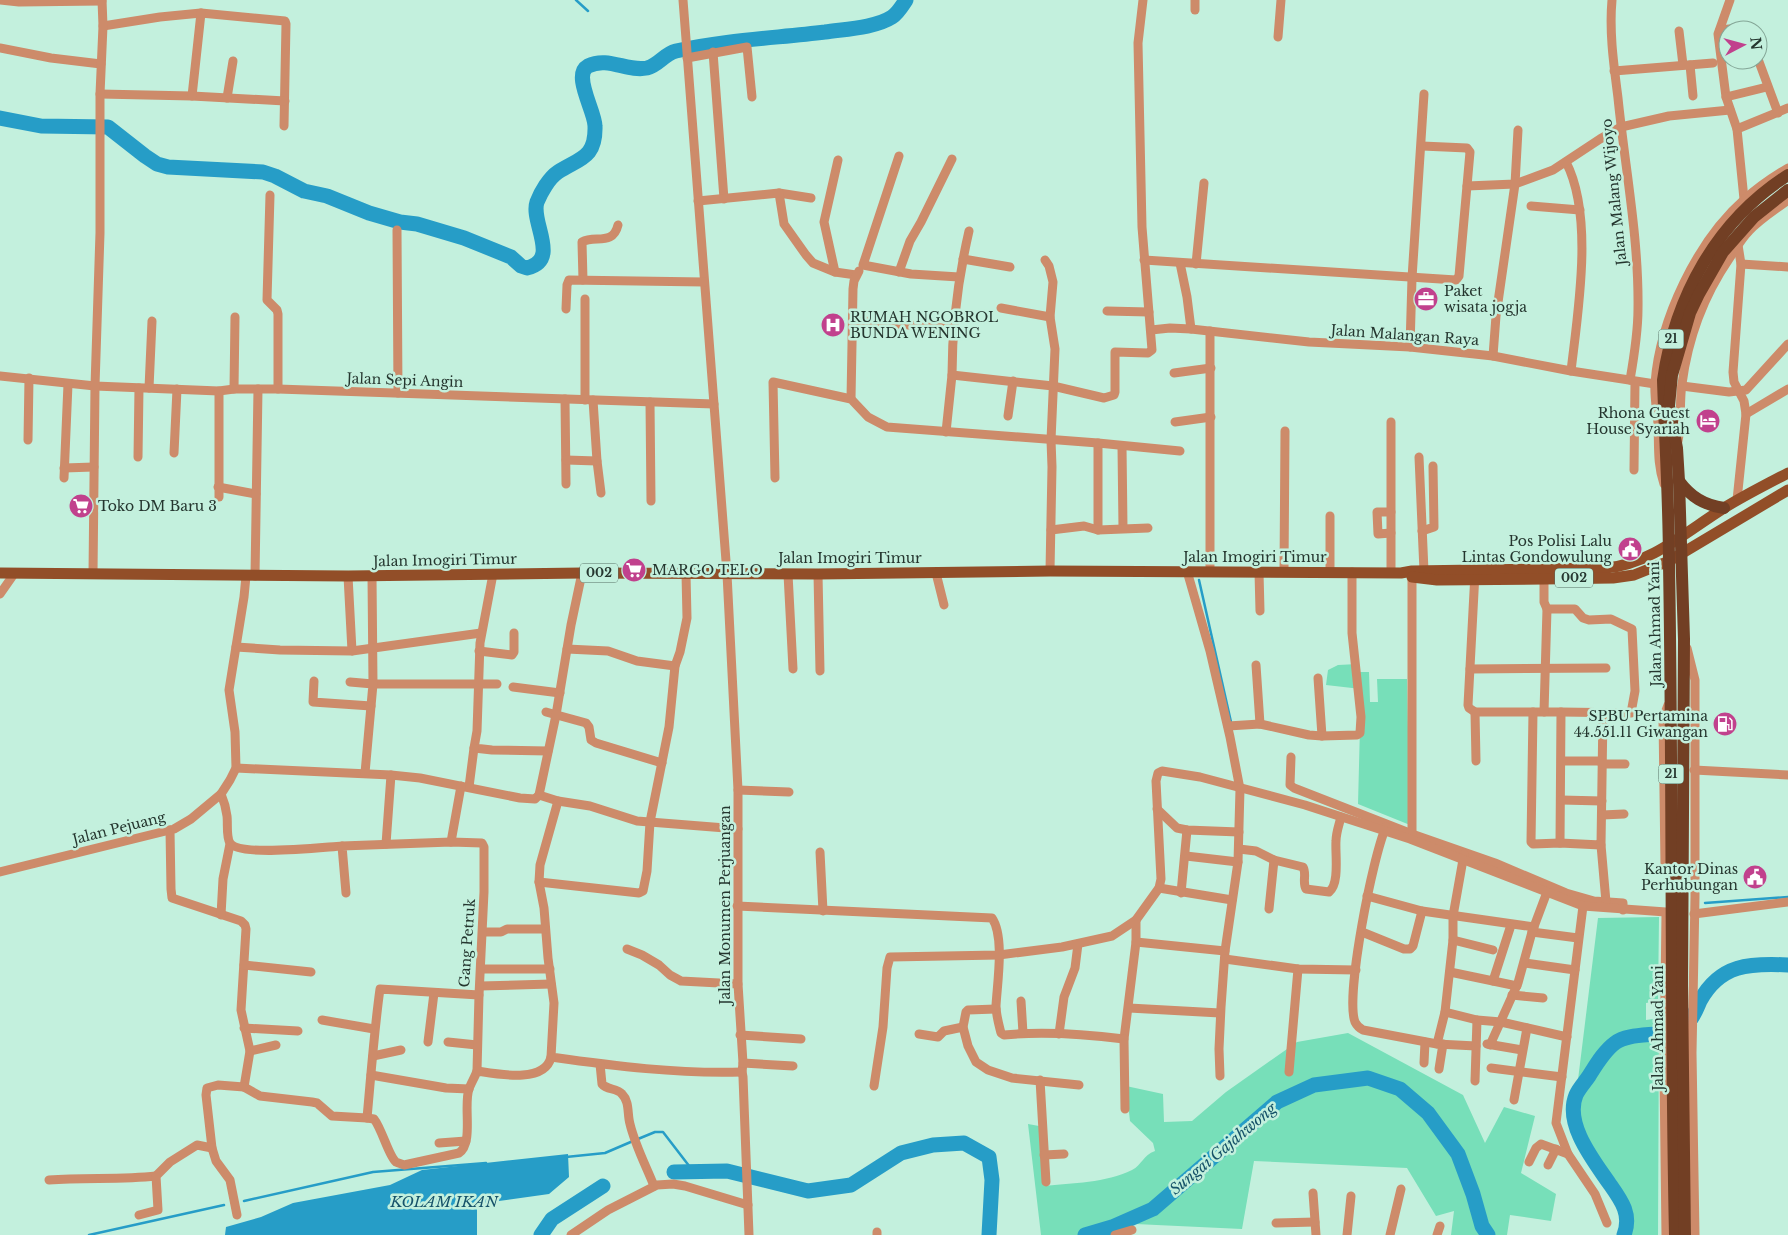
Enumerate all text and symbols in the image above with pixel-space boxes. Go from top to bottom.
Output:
north arrow [1718,20,1768,70]
text: N [1746,36,1766,51]
street label: Jalan Malang Wijoyo [1597,118,1631,268]
place label: Paket wisata jogja [1444,282,1527,316]
office icon: Paket wisata jogja [1413,286,1439,312]
place label: RUMAH NGOBROL BUNDA WENING [850,308,998,342]
hospital icon: RUMAH NGOBROL BUNDA WENING [820,312,846,338]
street label: Jalan Malangan Raya [1328,321,1480,349]
road number: 21 [1658,329,1684,348]
street label: Jalan Sepi Angin [344,369,464,391]
place label: Rhona Guest House Syariah [1586,404,1691,438]
hotel icon: Rhona Guest House Syariah [1695,408,1721,434]
supermarket icon: Toko DM Baru 3 [68,493,94,519]
place label: Toko DM Baru 3 [98,497,217,515]
place label: Pos Polisi Lalu Lintas Gondowulung [1461,532,1613,566]
public building icon: Pos Polisi Lalu Lintas Gondowulung [1617,536,1643,562]
street label: Jalan Imogiri Timur [1181,548,1327,566]
street label: Jalan Imogiri Timur [776,549,922,567]
street label: Jalan Imogiri Timur [371,550,517,570]
supermarket icon: MARGO TELO [621,557,647,583]
place label: MARGO TELO [652,561,763,579]
street label: Jalan Ahmad Yani [1645,561,1665,689]
road number: 002 [580,564,618,582]
road number: 002 [1555,568,1593,588]
place label: SPBU Pertamina 44.551.11 Giwangan [1574,707,1708,741]
fuel station icon: SPBU Pertamina 44.551.11 Giwangan [1712,711,1738,737]
road number: 21 [1658,764,1684,784]
street label: Jalan Monumen Perjuangan [716,805,734,1007]
street label: Jalan Pejuang [69,808,168,849]
place label: Kantor Dinas Perhubungan [1641,860,1738,894]
public building icon: Kantor Dinas Perhubungan [1742,864,1768,890]
street label: Gang Petruk [455,898,479,988]
street label: Jalan Ahmad Yani [1649,965,1667,1093]
water label: Sungai Gajahwong [1166,1098,1280,1199]
water label: KOLAM IKAN [389,1192,499,1211]

